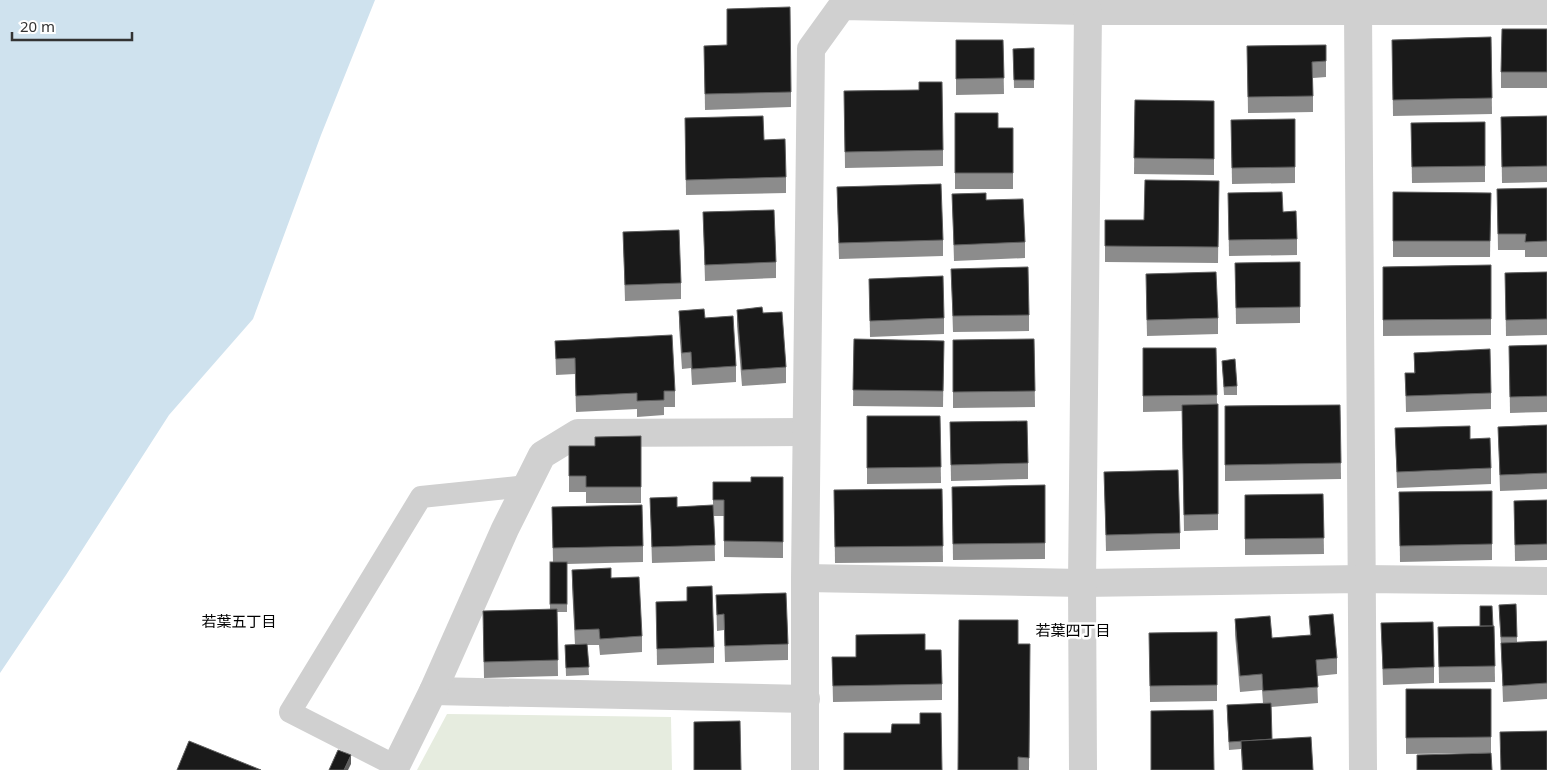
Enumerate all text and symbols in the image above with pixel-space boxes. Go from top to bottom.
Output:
scale bar [12,10,132,42]
text: 20 m [20,16,55,36]
district label: 若葉五丁目 [201,611,277,631]
district label: 若葉四丁目 [1035,620,1111,640]

